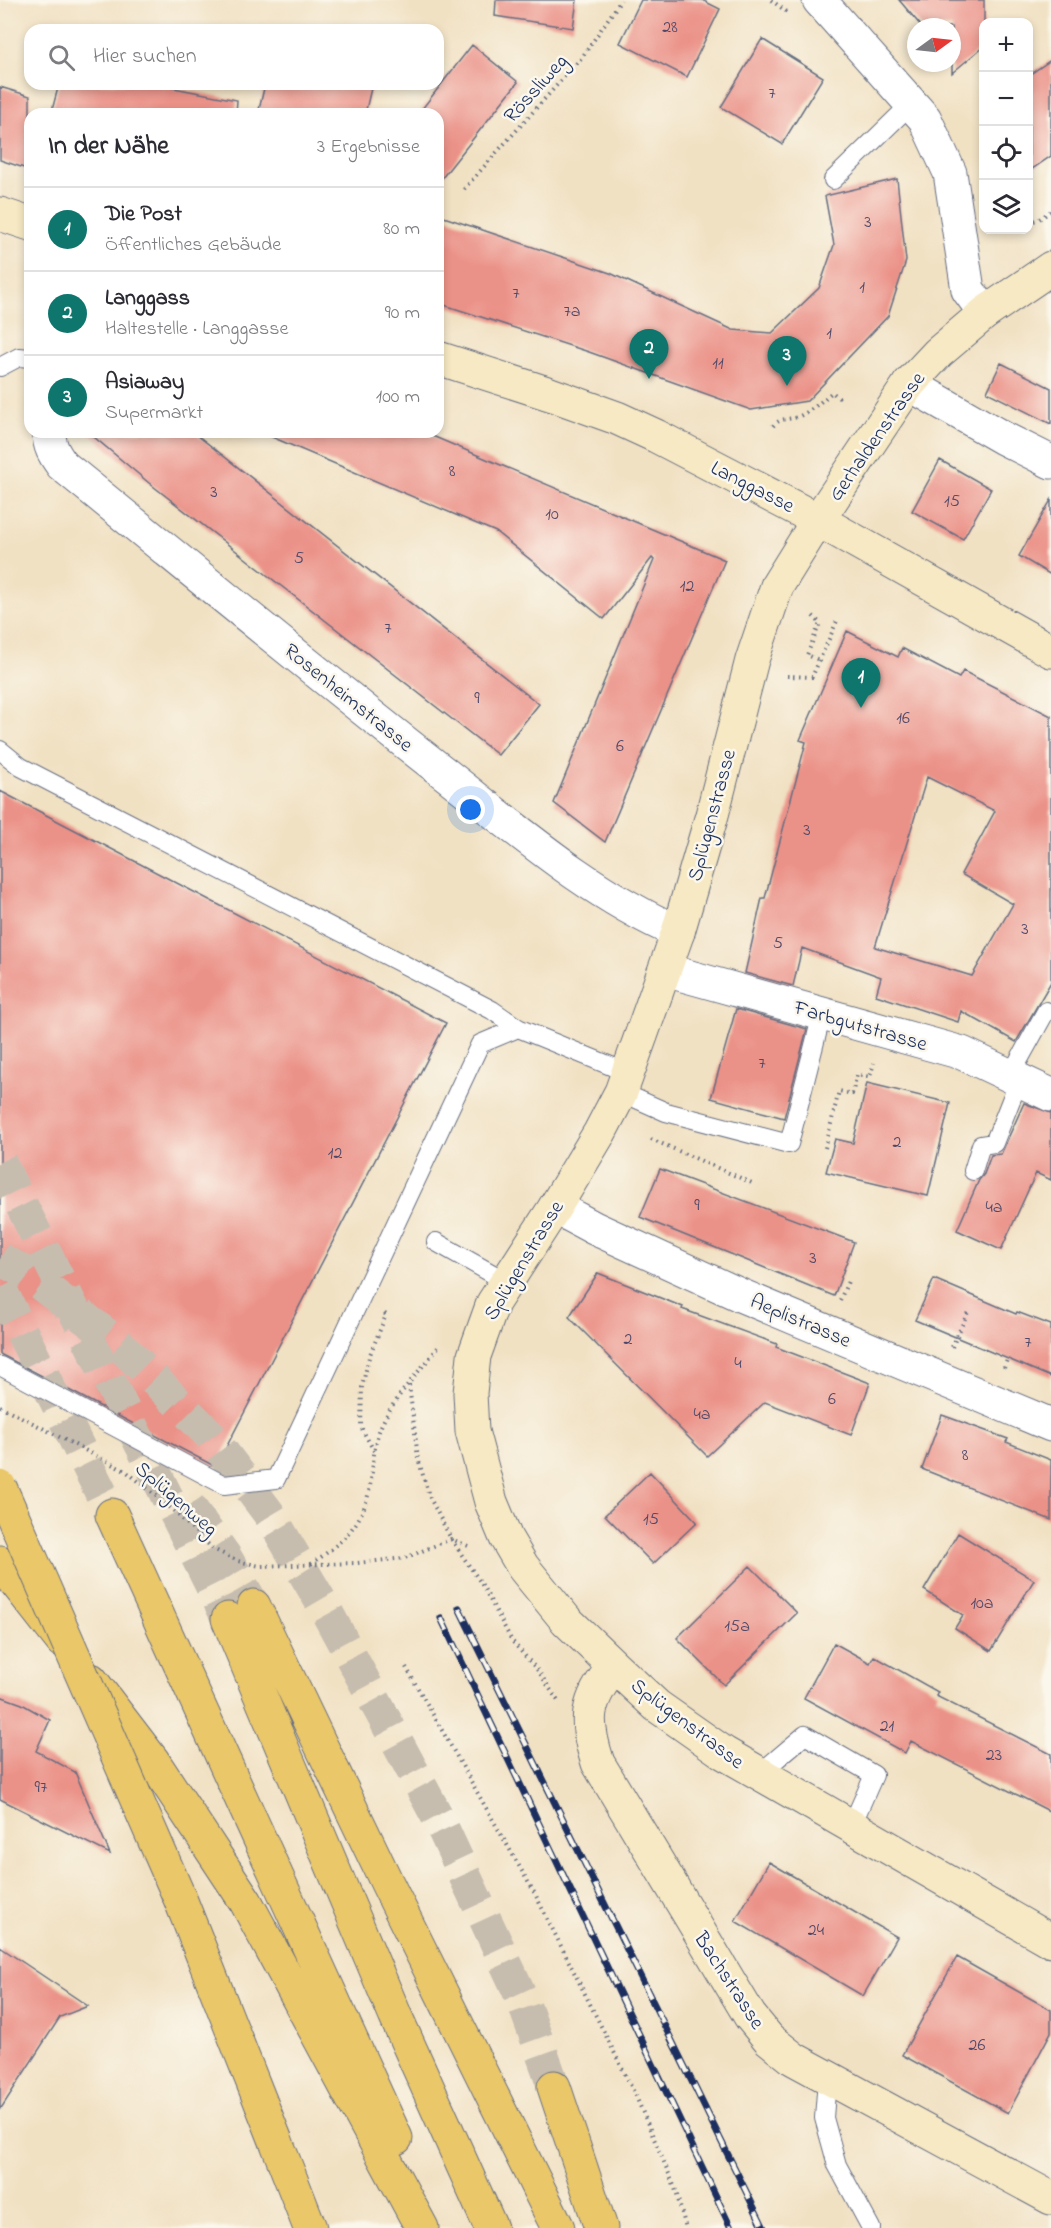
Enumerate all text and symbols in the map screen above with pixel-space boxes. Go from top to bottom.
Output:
house number: 28 [662,15,678,41]
north arrow [907,18,961,72]
map controls [979,18,1033,234]
button: + [979,18,1033,72]
search box [24,24,444,90]
icon: search [45,41,78,74]
text: Hier suchen [93,41,197,73]
street label: Rössliweg [497,48,577,132]
button: − [979,72,1033,126]
house number: 7 [768,81,776,107]
button: locate [979,126,1033,180]
text: In der Nähe [48,128,169,166]
text: 3 Ergebnisse [317,133,420,162]
button: layers [979,180,1033,234]
text: Die Post [105,199,182,231]
house number: 3 [864,210,872,236]
text: 1 [64,215,71,244]
text: 80 m [383,215,420,244]
text: Öffentliches Gebäude [105,231,281,260]
house number: 1 [859,275,865,301]
house number: 7 [512,281,520,307]
text: Langgass [105,283,190,315]
text: 2 [63,299,72,328]
text: 90 m [385,299,420,328]
house number: 7a [563,299,581,325]
text: Haltestelle · Langgasse [105,315,288,344]
house number: 1 [826,321,832,347]
pin: 2 [630,330,668,379]
pin: 3 [768,336,806,386]
house number: 11 [712,351,724,377]
street label: Gerhaldenstrasse [822,366,934,508]
text: Asiaway [105,367,184,399]
text: 3 [63,383,72,412]
text: 100 m [376,383,420,412]
text: Supermarkt [105,399,203,428]
street label: Langgasse [704,454,800,524]
house number: 8 [449,459,456,485]
house number: 3 [210,480,218,506]
house number: 15 [944,489,960,515]
house number: 10 [545,502,559,528]
house number: 5 [294,546,304,572]
house number: 12 [680,574,694,600]
house number: 7 [384,616,392,642]
street label: Rosenheimstrasse [277,637,419,761]
pin: 1 [842,658,880,708]
house number: 9 [474,686,480,712]
house number: 16 [896,706,910,732]
house number: 6 [616,734,624,760]
street label: Splügenstrasse [681,746,747,885]
your location [456,795,485,824]
house number: 3 [803,818,811,844]
house number: 3 [1021,917,1029,943]
house number: 5 [773,931,783,957]
street label: Farbgutstrasse [789,993,931,1062]
house number: 7 [758,1051,766,1077]
house number: 2 [893,1130,902,1156]
house number: 12 [328,1141,342,1167]
house number: 9 [694,1193,700,1219]
street label: Splügenstrasse [477,1195,574,1328]
house number: 4a [985,1195,1003,1221]
house number: 3 [809,1246,817,1272]
street label: Aeplistrasse [745,1287,856,1357]
house number: 2 [624,1327,633,1353]
house number: 7 [1024,1330,1032,1356]
house number: 4 [734,1351,742,1377]
house number: 6 [828,1387,836,1413]
house number: 4a [693,1402,711,1428]
house number: 8 [962,1443,969,1469]
street label: Splügenweg [126,1455,224,1546]
house number: 15 [643,1507,659,1533]
house number: 10a [970,1591,994,1617]
house number: 15a [724,1614,750,1640]
street label: Splügenstrasse [623,1672,750,1779]
house number: 21 [880,1714,895,1740]
house number: 23 [986,1743,1002,1769]
house number: 97 [35,1775,48,1801]
house number: 24 [808,1918,825,1944]
street label: Bachstrasse [685,1925,771,2036]
house number: 26 [969,2033,986,2059]

